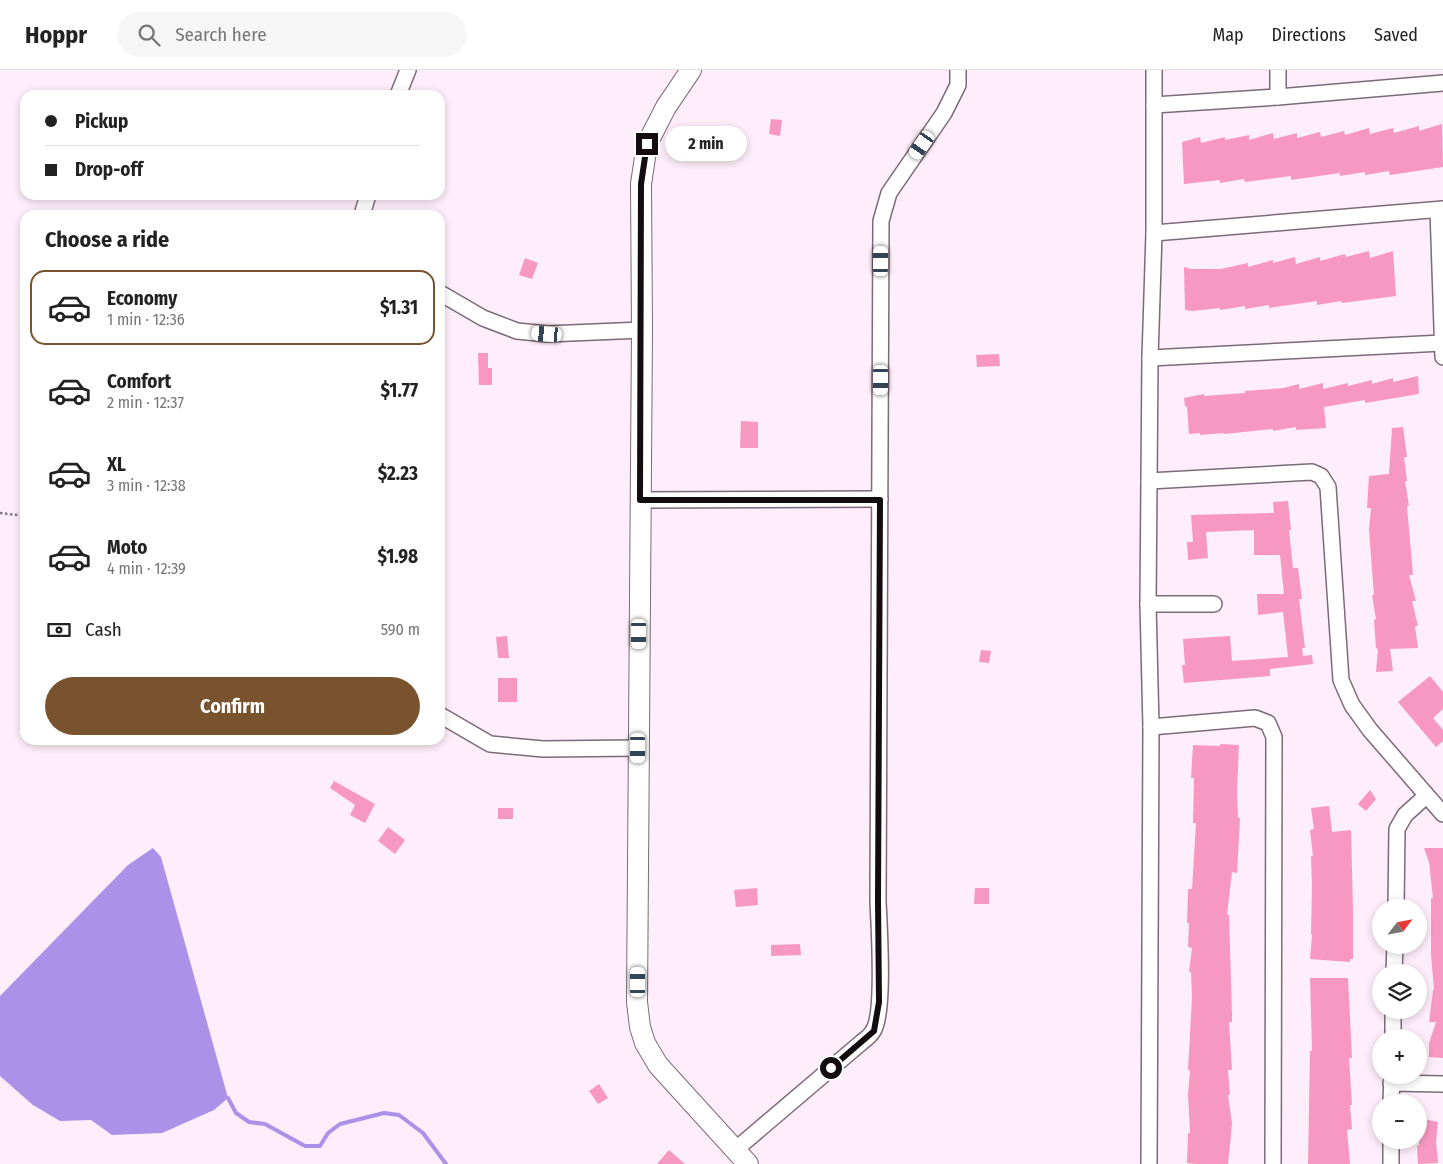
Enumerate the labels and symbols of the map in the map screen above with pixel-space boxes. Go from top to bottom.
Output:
callout: 2 min [664,126,747,162]
car [907,128,936,162]
route end [636,133,658,155]
car [873,246,888,276]
car [531,325,562,343]
car [873,365,888,395]
car [631,619,646,649]
car [630,733,645,763]
north arrow [1372,899,1428,954]
car [630,967,645,997]
route start [820,1057,842,1079]

